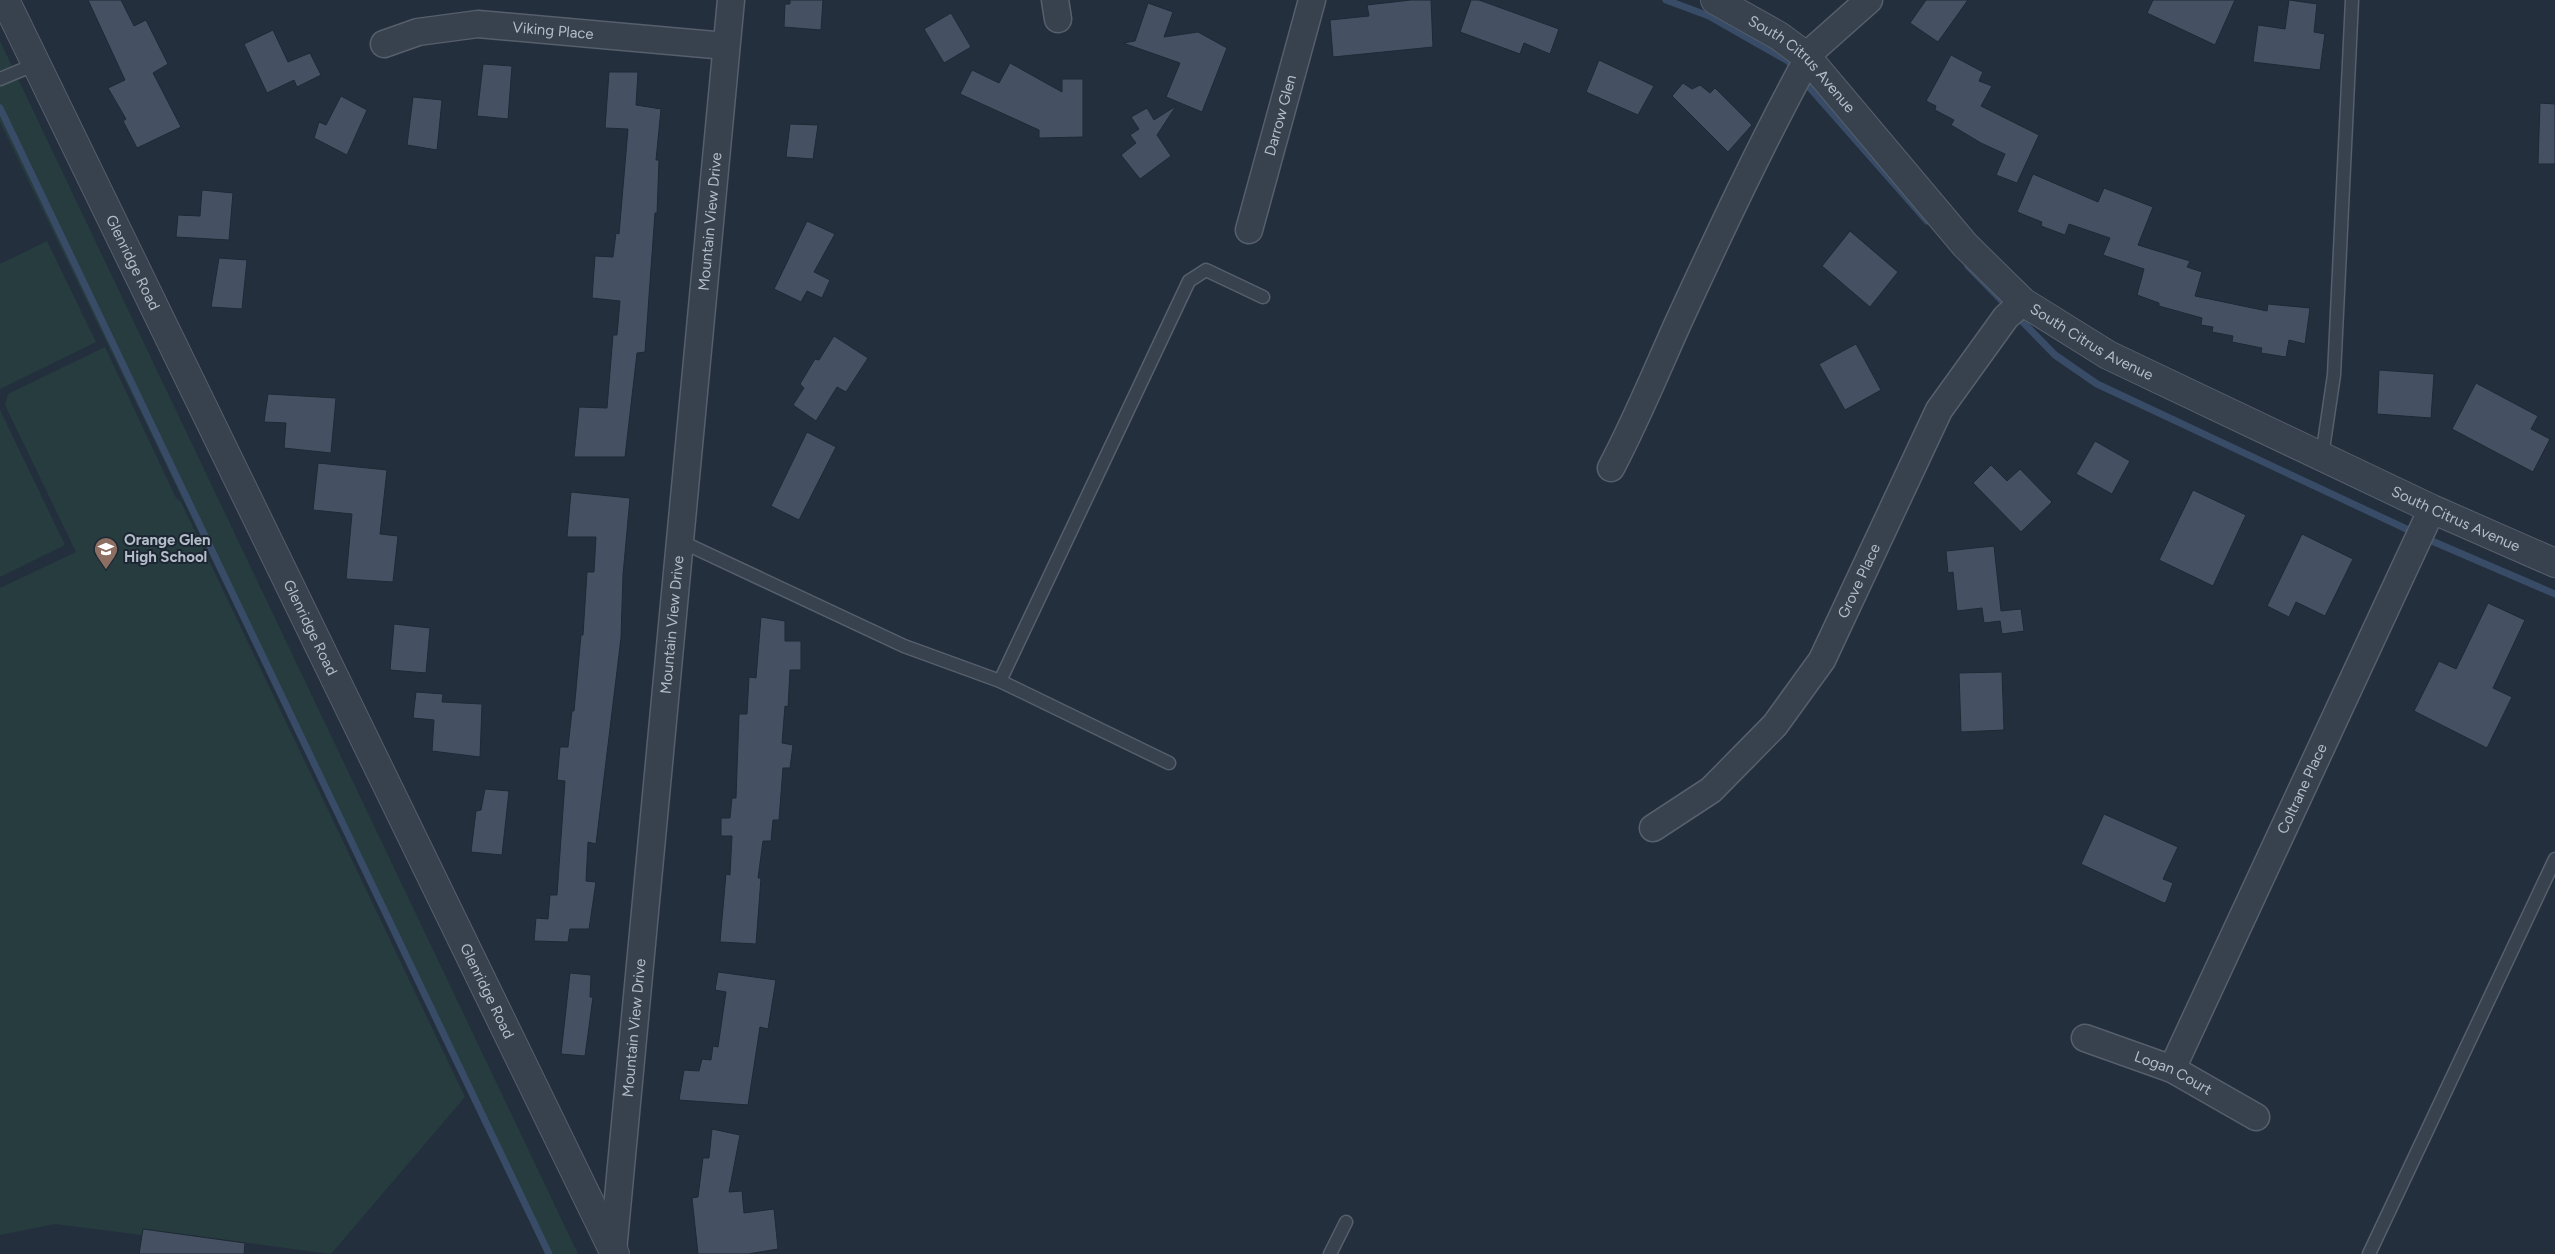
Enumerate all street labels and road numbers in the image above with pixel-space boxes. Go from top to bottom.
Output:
street label: South Citrus Avenue [1745,12,1859,116]
street label: Viking Place [512,18,595,43]
street label: Darrow Glen [1261,73,1300,158]
street label: Mountain View Drive [695,151,726,292]
street label: Glenridge Road [102,212,164,313]
street label: South Citrus Avenue [2027,300,2156,384]
street label: South Citrus Avenue [2389,482,2523,556]
street label: Grove Place [1834,541,1884,621]
street label: Mountain View Drive [657,555,688,695]
street label: Glenridge Road [280,577,341,678]
street label: Coltrane Place [2273,741,2331,837]
street label: Glenridge Road [456,940,518,1042]
street label: Mountain View Drive [619,958,650,1098]
street label: Logan Court [2132,1047,2215,1099]

